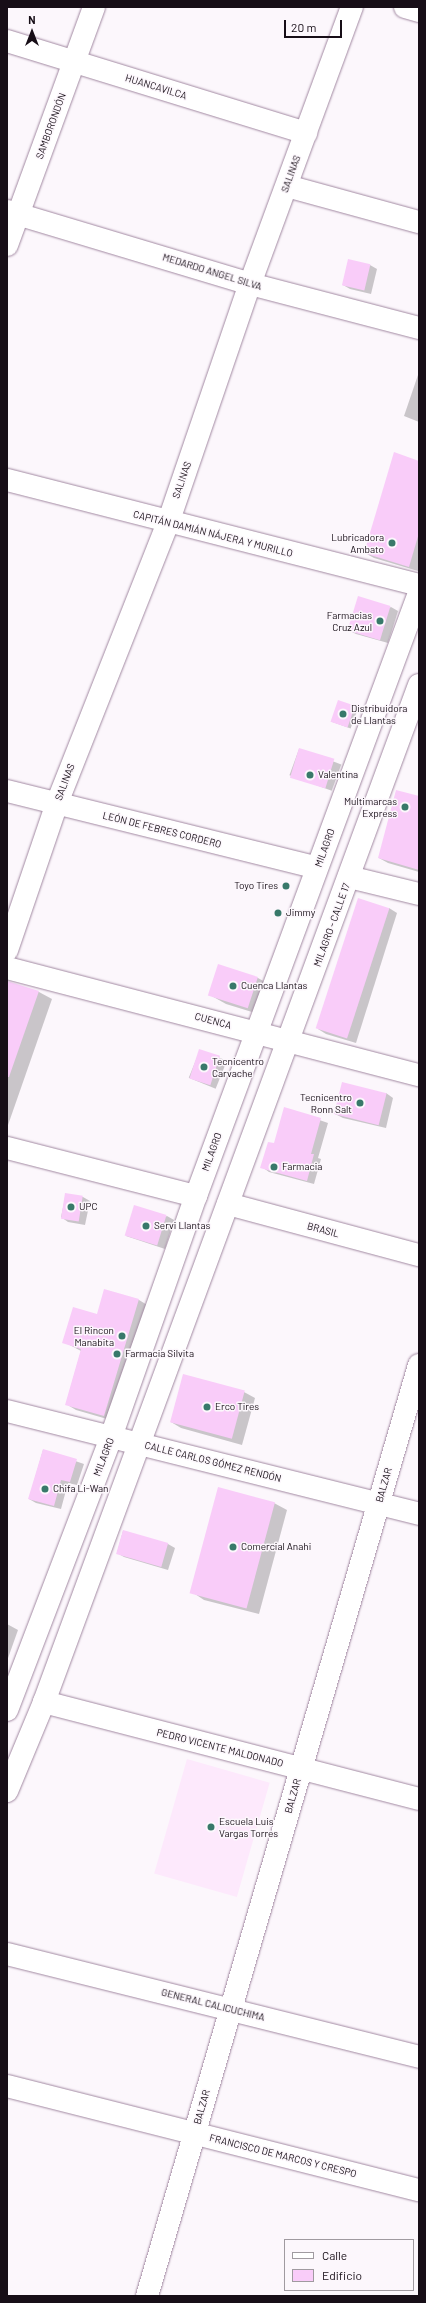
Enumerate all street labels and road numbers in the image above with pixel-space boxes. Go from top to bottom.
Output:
street label: HUANCAVILCA [124,72,188,102]
street label: SAMBORONDÓN [33,91,69,161]
street label: SALINAS [279,154,303,194]
street label: MEDARDO ANGEL SILVA [161,251,263,293]
street label: SALINAS [170,460,194,500]
street label: CAPITÁN DAMIÁN NÁJERA Y MURILLO [132,508,294,560]
street label: SALINAS [53,762,77,802]
street label: LEÓN DE FEBRES CORDERO [101,809,223,851]
street label: MILAGRO [312,827,338,869]
street label: MILAGRO - CALLE 17 [311,882,353,968]
street label: CUENCA [193,1010,233,1032]
street label: MILAGRO [199,1131,225,1173]
street label: BRASIL [306,1220,340,1240]
street label: MILAGRO [91,1436,117,1478]
street label: CALLE CARLOS GÓMEZ RENDÓN [143,1439,283,1485]
street label: BALZAR [373,1466,395,1504]
street label: PEDRO VICENTE MALDONADO [155,1726,285,1770]
street label: BALZAR [282,1777,304,1815]
street label: GENERAL CALICUCHIMA [160,1986,266,2024]
street label: BALZAR [191,2088,213,2126]
street label: FRANCISCO DE MARCOS Y CRESPO [208,2132,358,2180]

